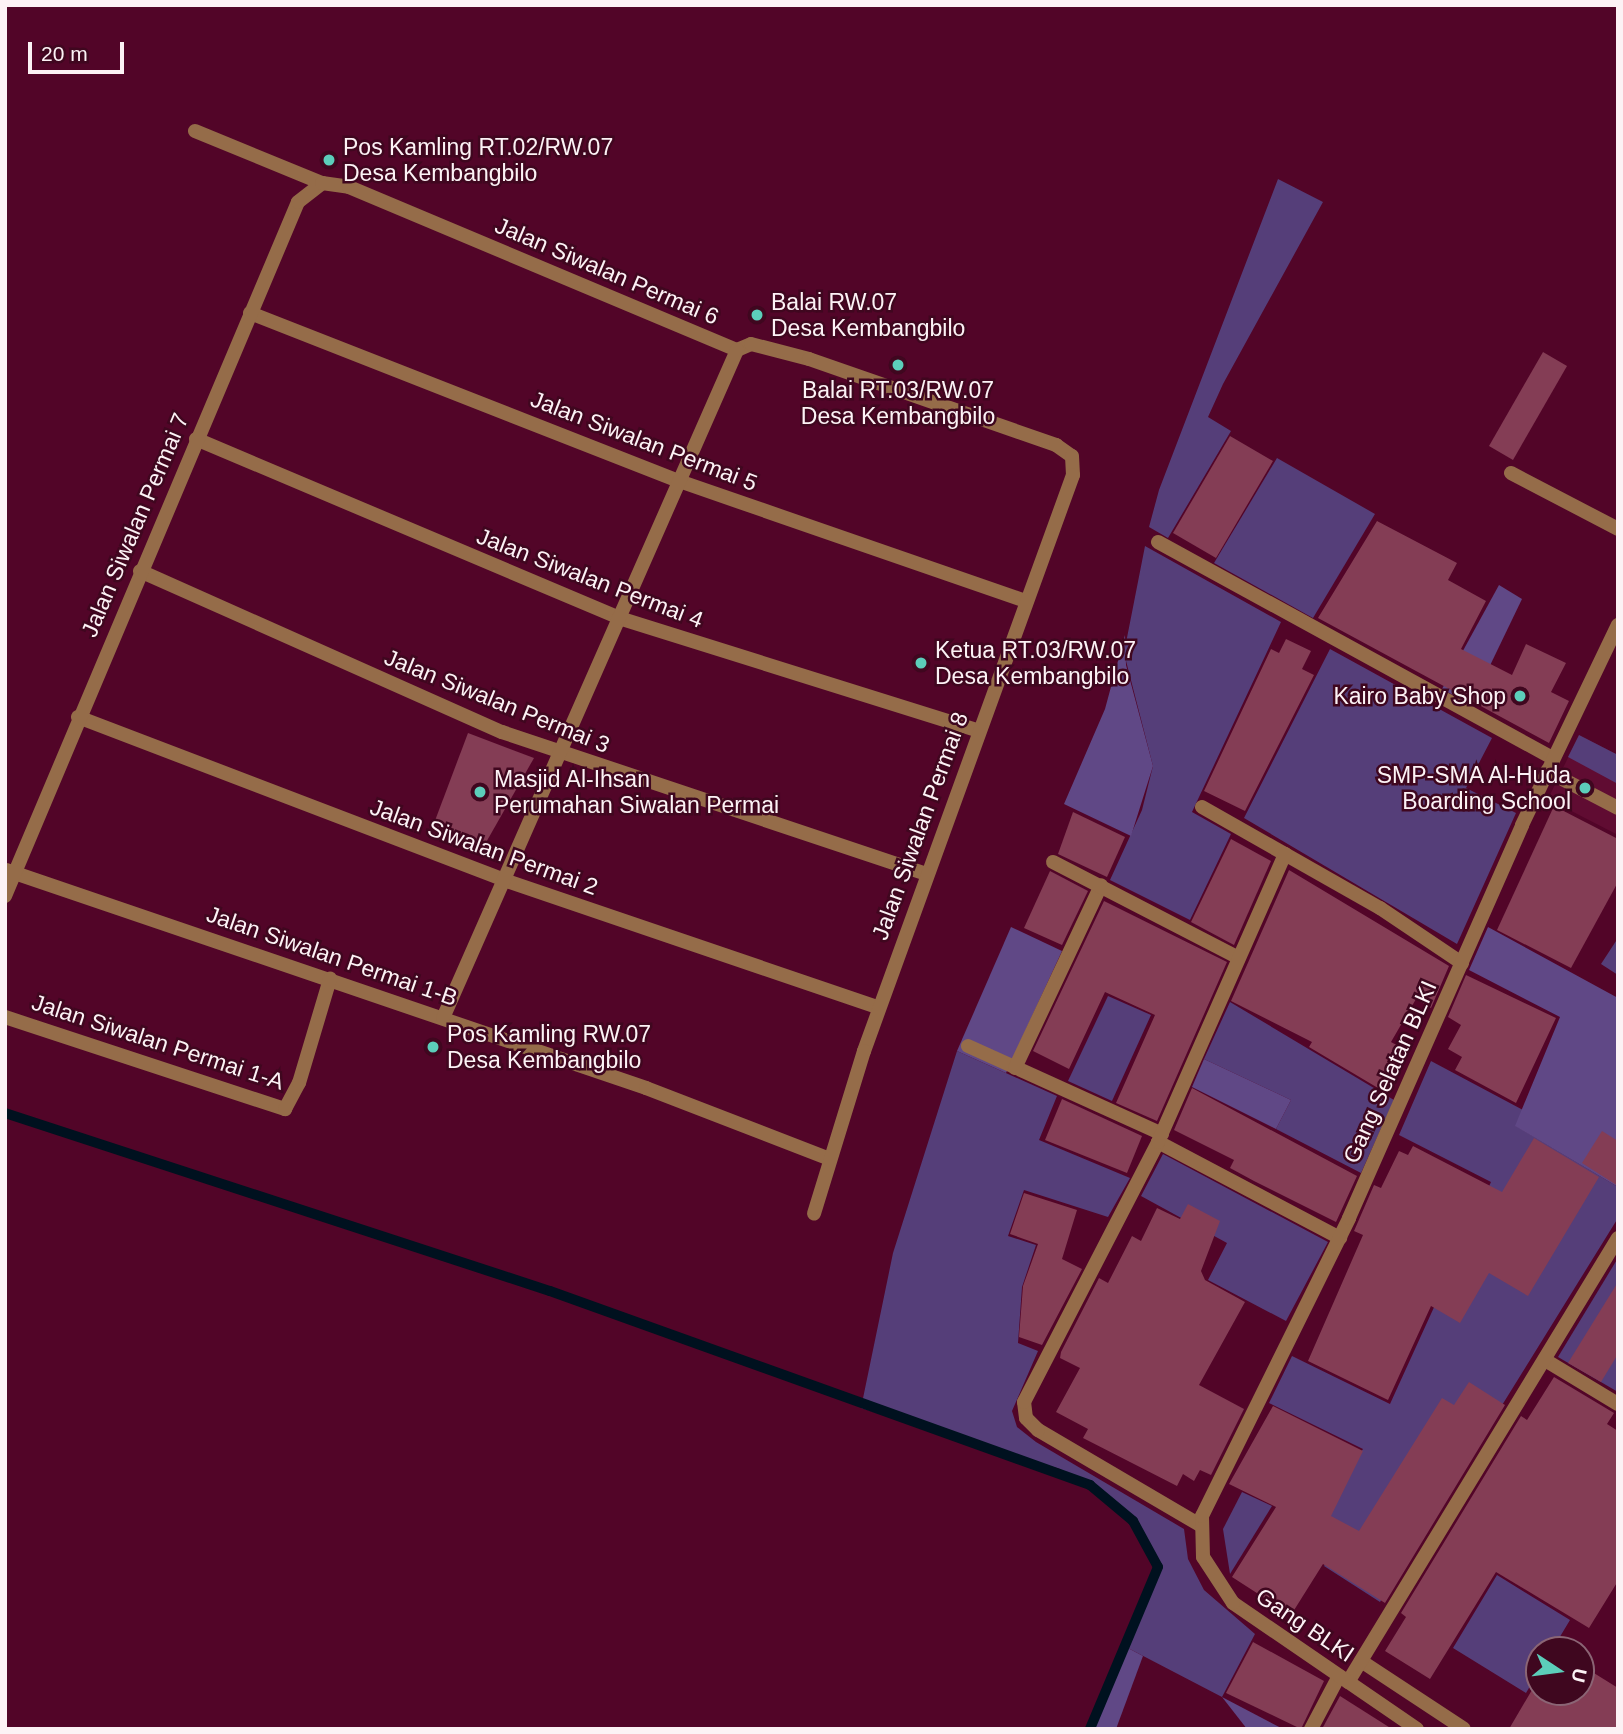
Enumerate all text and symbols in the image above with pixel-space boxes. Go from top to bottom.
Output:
scale bar [32,28,128,72]
text: 20 m [41,42,88,65]
place label: Pos Kamling RT.02/RW.07 Desa Kembangbilo [343,133,613,187]
marker: Pos Kamling RT.02/RW.07 Desa Kembangbilo [321,152,337,168]
street label: Jalan Siwalan Permai 6 [491,211,723,331]
place label: Balai RW.07 Desa Kembangbilo [771,288,965,342]
marker: Balai RW.07 Desa Kembangbilo [749,307,765,323]
marker: Balai RT.03/RW.07 Desa Kembangbilo [890,357,906,373]
place label: Balai RT.03/RW.07 Desa Kembangbilo [801,376,995,430]
street label: Jalan Siwalan Permai 5 [527,385,761,497]
street label: Jalan Siwalan Permai 7 [75,409,195,641]
street label: Jalan Siwalan Permai 4 [473,522,707,634]
place label: Ketua RT.03/RW.07 Desa Kembangbilo [935,636,1136,690]
street label: Jalan Siwalan Permai 3 [380,643,614,759]
marker: Ketua RT.03/RW.07 Desa Kembangbilo [913,655,929,671]
place label: Kairo Baby Shop [1333,682,1506,710]
marker: Kairo Baby Shop [1512,688,1528,704]
street label: Jalan Siwalan Permai 8 [866,708,974,944]
place label: SMP-SMA Al-Huda Boarding School [1374,761,1571,815]
place label: Masjid Al-Ihsan Perumahan Siwalan Permai [494,765,779,819]
marker: SMP-SMA Al-Huda Boarding School [1577,780,1593,796]
marker: Masjid Al-Ihsan Perumahan Siwalan Permai [472,784,488,800]
street label: Jalan Siwalan Permai 2 [366,793,602,901]
street label: Jalan Siwalan Permai 1-B [203,900,461,1012]
street label: Gang Selatan BLKI [1337,976,1443,1168]
street label: Jalan Siwalan Permai 1-A [29,988,287,1096]
place label: Pos Kamling RW.07 Desa Kembangbilo [447,1020,651,1074]
marker: Pos Kamling RW.07 Desa Kembangbilo [425,1039,441,1055]
street label: Gang BLKI [1251,1582,1359,1668]
north arrow [1525,1636,1595,1706]
text: U [1567,1666,1591,1684]

